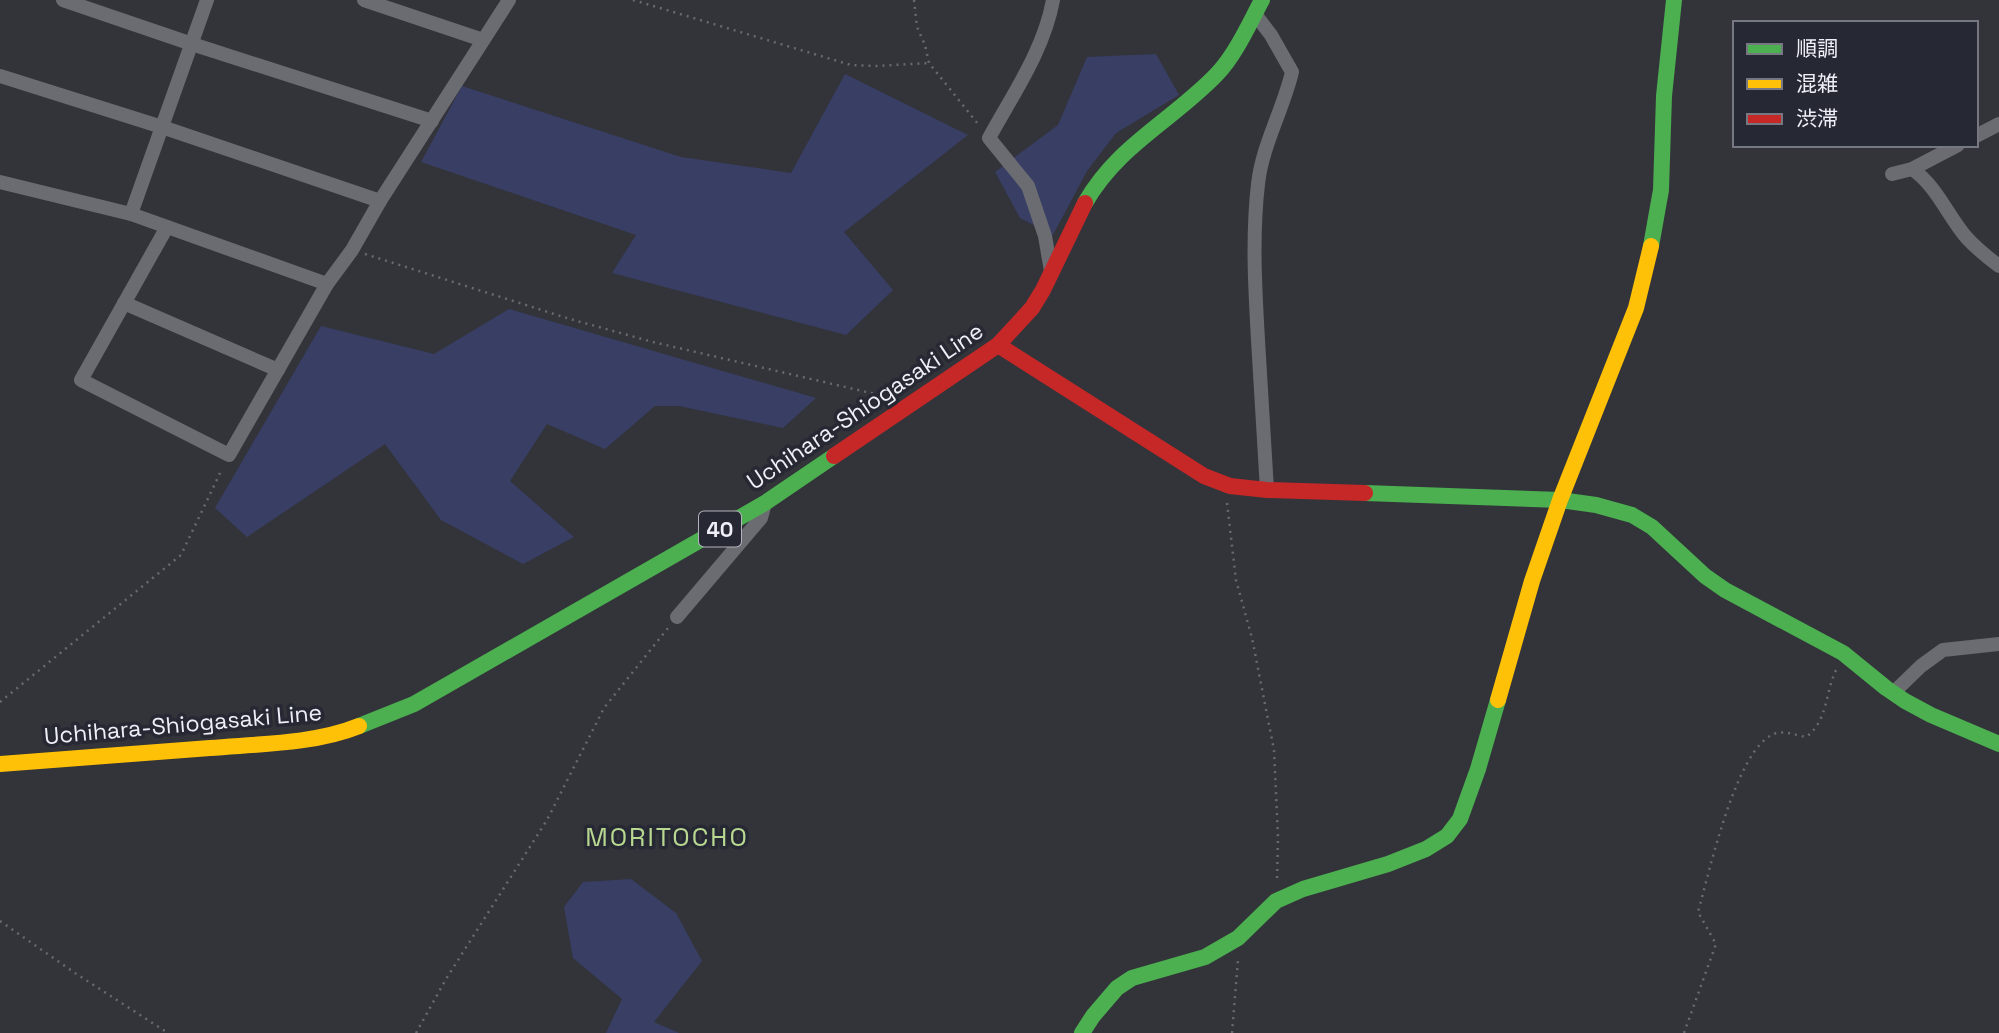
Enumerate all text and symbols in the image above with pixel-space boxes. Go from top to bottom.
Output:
legend [1733,21,1978,147]
text: 順調 [1796,35,1838,62]
text: 混雑 [1796,70,1838,97]
text: 渋滞 [1796,105,1838,132]
street label: Uchihara-Shiogasaki Line [741,316,989,496]
road number: 40 [699,512,741,546]
street label: Uchihara-Shiogasaki Line [43,697,323,751]
district label: MORITOCHO [585,820,749,854]

